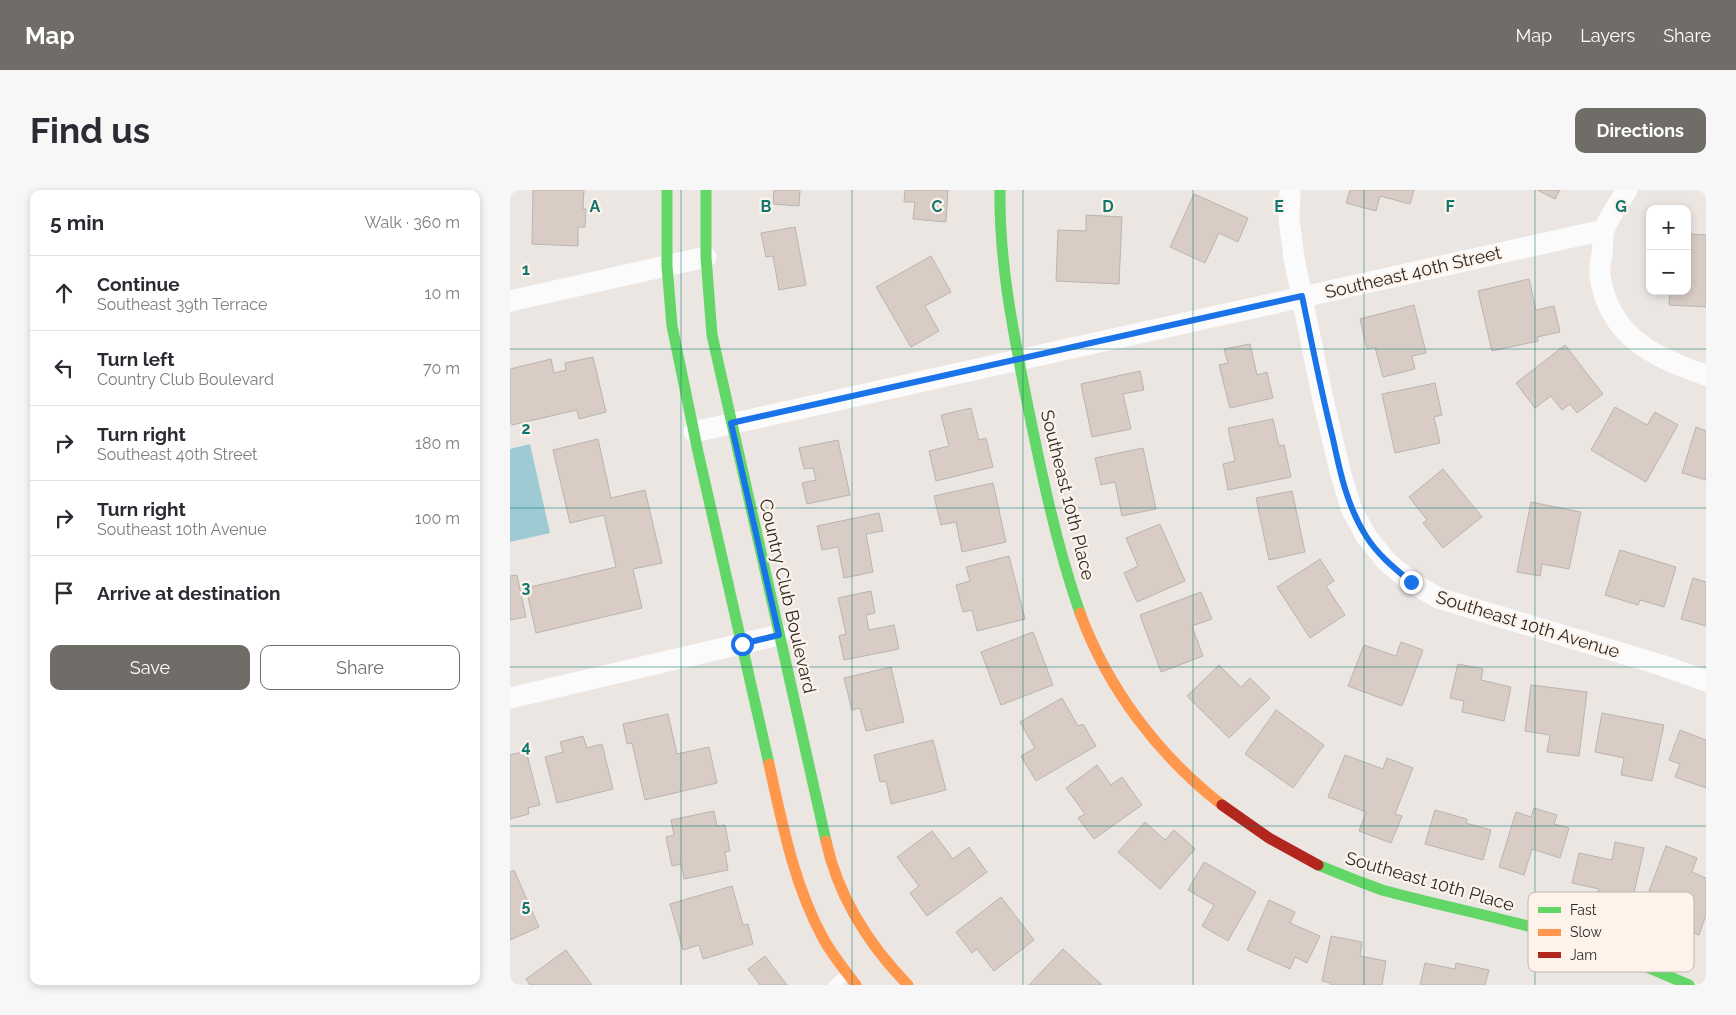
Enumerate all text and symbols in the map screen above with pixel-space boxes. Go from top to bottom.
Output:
text: Map [25,21,75,50]
text: Map [1516,25,1552,46]
text: Layers [1580,25,1635,46]
text: Share [1663,25,1711,46]
button: Directions [1575,108,1706,153]
text: Find us [30,110,150,151]
text: A [590,197,601,216]
text: B [761,197,772,216]
text: C [932,197,943,216]
text: D [1102,197,1114,216]
text: E [1274,197,1284,216]
text: F [1445,197,1455,216]
text: G [1615,197,1627,216]
map controls [1646,205,1691,295]
button: + [1646,205,1691,250]
text: 5 min [50,210,104,235]
text: Walk · 360 m [365,213,460,232]
street label: Southeast 40th Street [1323,241,1503,303]
button: − [1646,250,1691,295]
text: 1 [522,260,530,279]
text: Continue [97,273,180,295]
icon: ahead [50,279,78,307]
text: 10 m [425,284,460,303]
text: Southeast 39th Terrace [97,295,267,314]
text: Turn left [97,348,174,370]
icon: left [50,354,78,382]
text: 70 m [423,359,460,378]
text: Country Club Boulevard [97,370,274,389]
street label: Southeast 10th Place [1037,408,1099,583]
text: 2 [521,419,531,438]
text: Turn right [97,423,186,445]
icon: right [50,429,78,457]
text: 180 m [415,434,460,453]
text: Southeast 40th Street [97,445,257,464]
street label: Country Club Boulevard [755,497,821,695]
text: Turn right [97,498,186,520]
icon: right [50,504,78,532]
text: 100 m [415,509,460,528]
text: Southeast 10th Avenue [97,520,267,539]
route end [1400,571,1423,594]
text: 3 [522,578,531,597]
icon: arrive [50,579,78,607]
text: Arrive at destination [97,582,281,604]
street label: Southeast 10th Avenue [1434,586,1623,662]
route start [731,633,754,656]
button: Save [50,645,250,690]
button: Share [260,645,460,690]
text: 4 [521,737,531,756]
street label: Southeast 10th Place [1343,847,1517,915]
legend [1528,892,1694,972]
text: 5 [522,896,531,915]
text: Fast [1570,902,1597,918]
text: Slow [1570,924,1602,940]
text: Jam [1570,947,1597,963]

